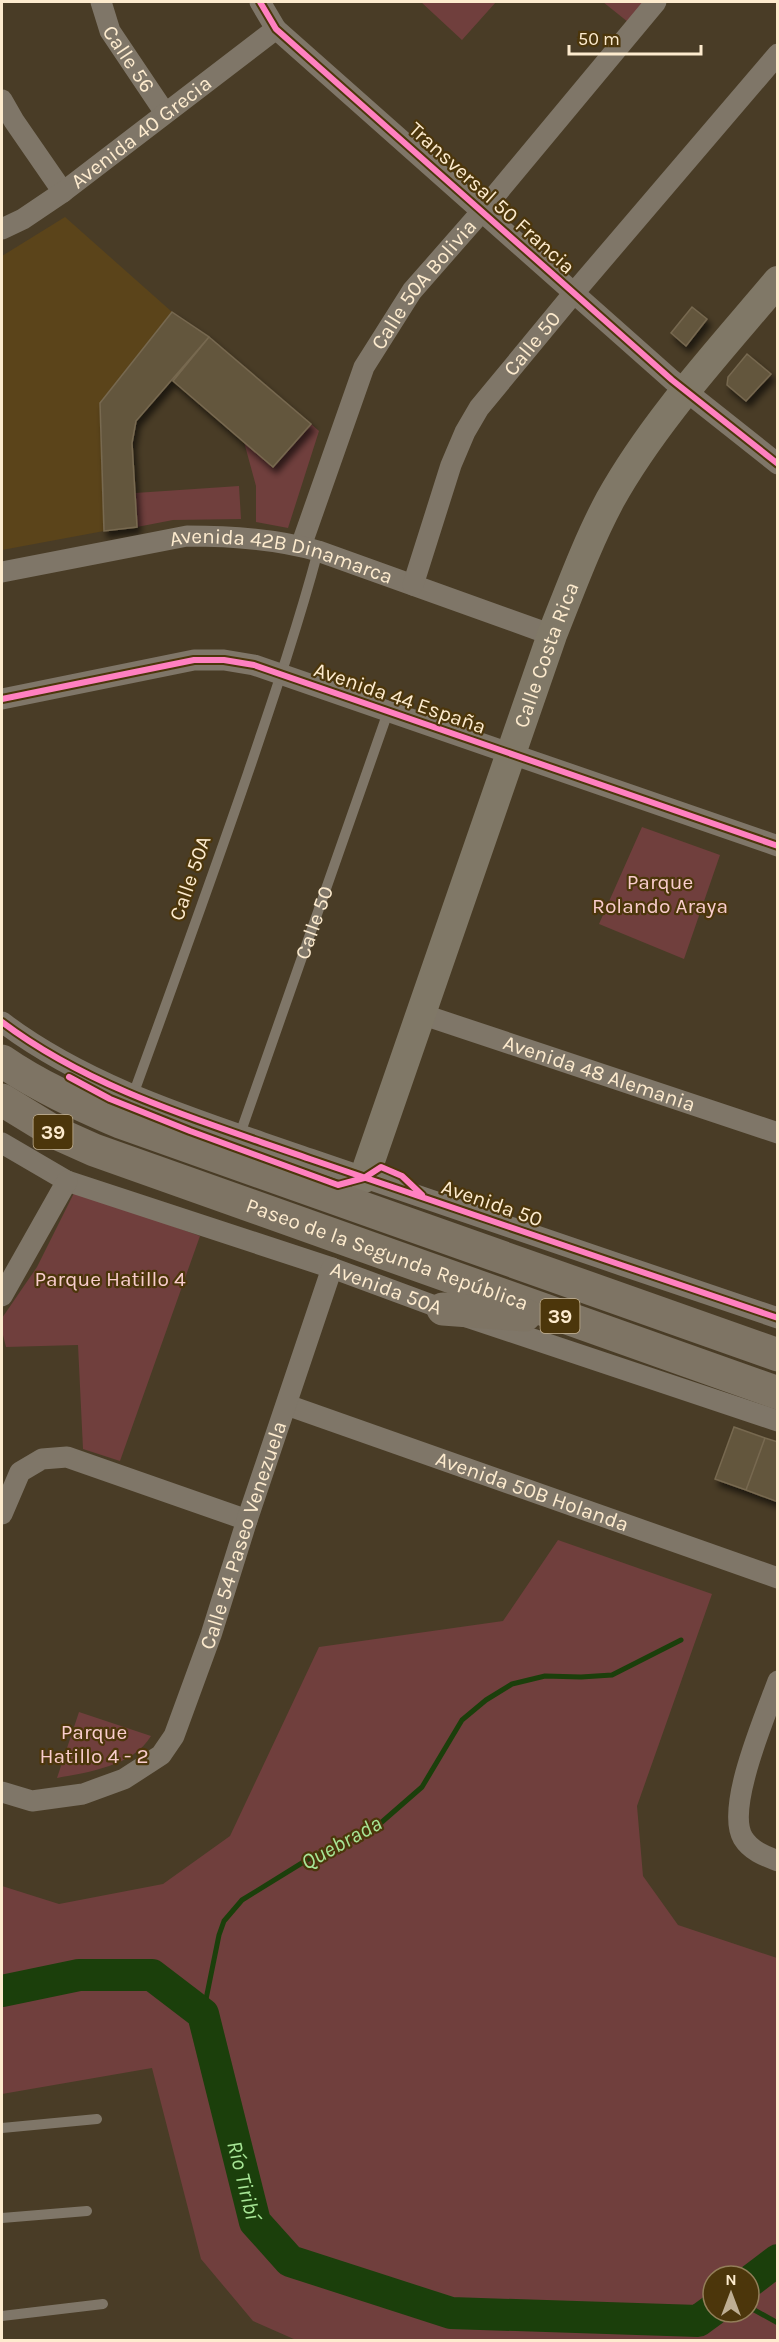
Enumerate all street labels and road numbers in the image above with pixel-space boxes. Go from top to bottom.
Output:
street label: Calle 56 [98,21,160,97]
street label: Avenida 40 Grecia [66,71,216,194]
street label: Transversal 50 Francia [404,117,580,279]
street label: Calle 50A Bolivia [366,214,481,354]
street label: Calle 50 [499,306,566,381]
street label: Avenida 42B Dinamarca [167,523,396,589]
street label: Calle Costa Rica [509,578,584,731]
street label: Avenida 44 España [311,657,489,739]
street label: Calle 50A [164,832,216,924]
street label: Calle 50 [290,883,338,963]
street label: Avenida 48 Alemania [500,1030,699,1117]
road number: 39 [34,1115,72,1149]
street label: Avenida 50 [438,1175,546,1231]
street label: Paseo de la Segunda República [243,1193,531,1315]
street label: Avenida 50A [327,1256,445,1320]
road number: 39 [540,1299,580,1333]
street label: Calle 54 Paseo Venezuela [195,1418,291,1653]
street label: Avenida 50B Holanda [432,1446,632,1536]

